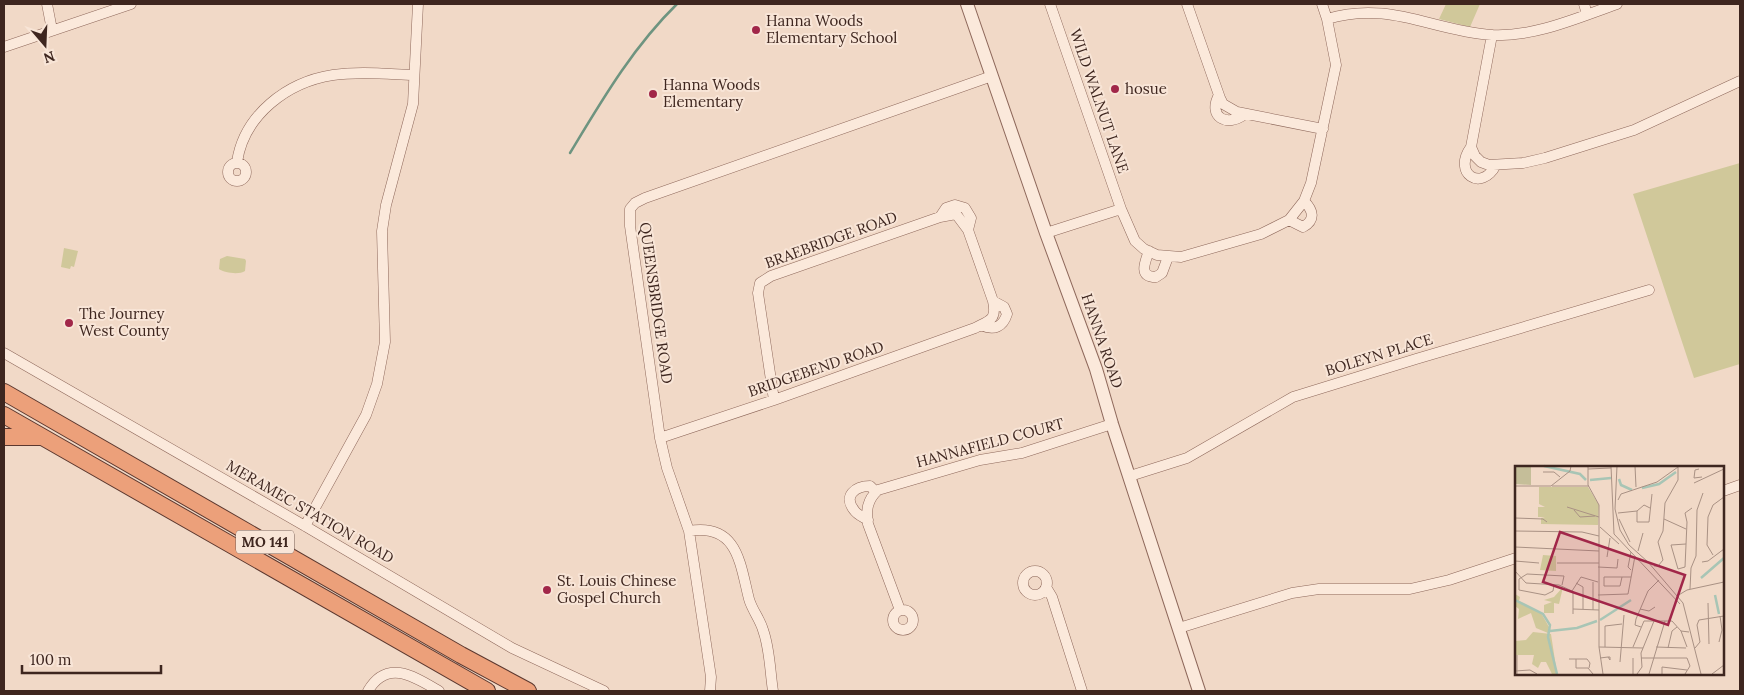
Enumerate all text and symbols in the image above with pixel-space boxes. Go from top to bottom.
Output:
place label: Hanna Woods Elementary School [766,11,897,47]
north arrow [20,20,70,70]
marker: Hanna Woods Elementary School [750,24,762,36]
street label: WILD WALNUT LANE [1066,26,1133,176]
text: N [41,47,57,68]
place label: Hanna Woods Elementary [663,75,760,111]
place label: hosue [1125,79,1167,98]
marker: hosue [1109,83,1121,95]
marker: Hanna Woods Elementary [647,88,659,100]
street label: BRAEBRIDGE ROAD [762,207,900,272]
street label: QUEENSBRIDGE ROAD [636,221,677,385]
street label: HANNA ROAD [1077,291,1128,391]
place label: The Journey West County [79,304,169,340]
marker: The Journey West County [63,317,75,329]
street label: BOLEYN PLACE [1323,329,1435,380]
street label: BRIDGEBEND ROAD [745,336,886,401]
street label: HANNAFIELD COURT [914,414,1066,471]
street label: MERAMEC STATION ROAD [223,456,397,567]
inset map [1515,466,1724,675]
road number: MO 141 [236,530,294,554]
place label: St. Louis Chinese Gospel Church [557,571,676,607]
marker: St. Louis Chinese Gospel Church [541,584,553,596]
scale bar [22,642,161,674]
text: 100 m [30,650,71,669]

